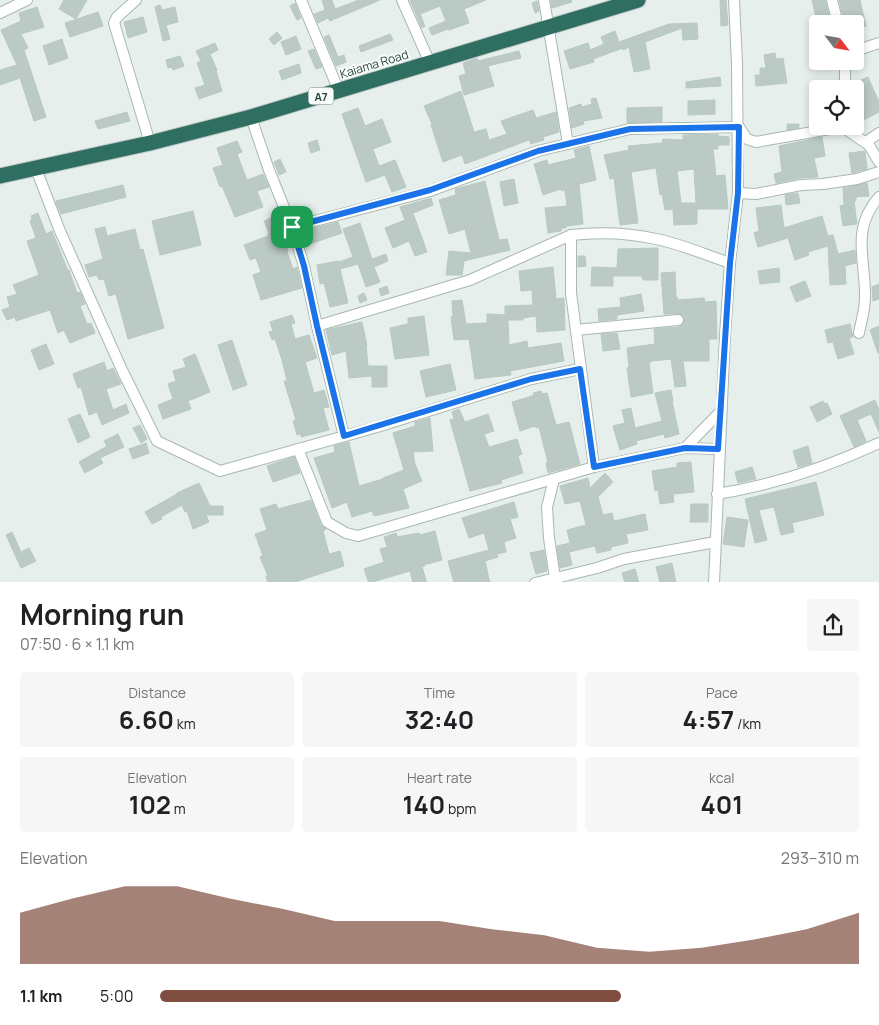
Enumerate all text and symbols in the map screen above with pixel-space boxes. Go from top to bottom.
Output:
north arrow [809,15,864,70]
map controls [809,15,864,135]
street label: Kaiama Road [338,45,410,83]
button: locate [809,80,864,135]
road number: A7 [308,88,334,104]
pin [271,206,313,248]
icon: arrive [278,213,306,241]
text: Morning run [20,595,184,633]
button: share [807,599,859,651]
text: 07:50 · 6 × 1.1 km [20,633,134,655]
text: Distance [128,683,186,702]
text: Time [424,683,455,702]
text: Pace [706,683,738,702]
text: 6.60 [119,702,174,737]
text: 32:40 [405,702,474,737]
text: 4:57 [682,702,734,737]
text: km [174,714,196,733]
text: /km [734,714,761,733]
text: Elevation [128,768,187,787]
text: Heart rate [407,768,472,787]
text: kcal [709,768,735,787]
text: 102 [129,787,171,822]
text: 140 [403,787,445,822]
text: 401 [701,787,743,822]
text: m [171,799,186,818]
text: bpm [445,799,476,818]
text: Elevation [20,847,88,869]
text: 293–310 m [781,847,859,869]
text: 1.1 km [20,985,63,1007]
text: 5:00 [100,985,134,1007]

